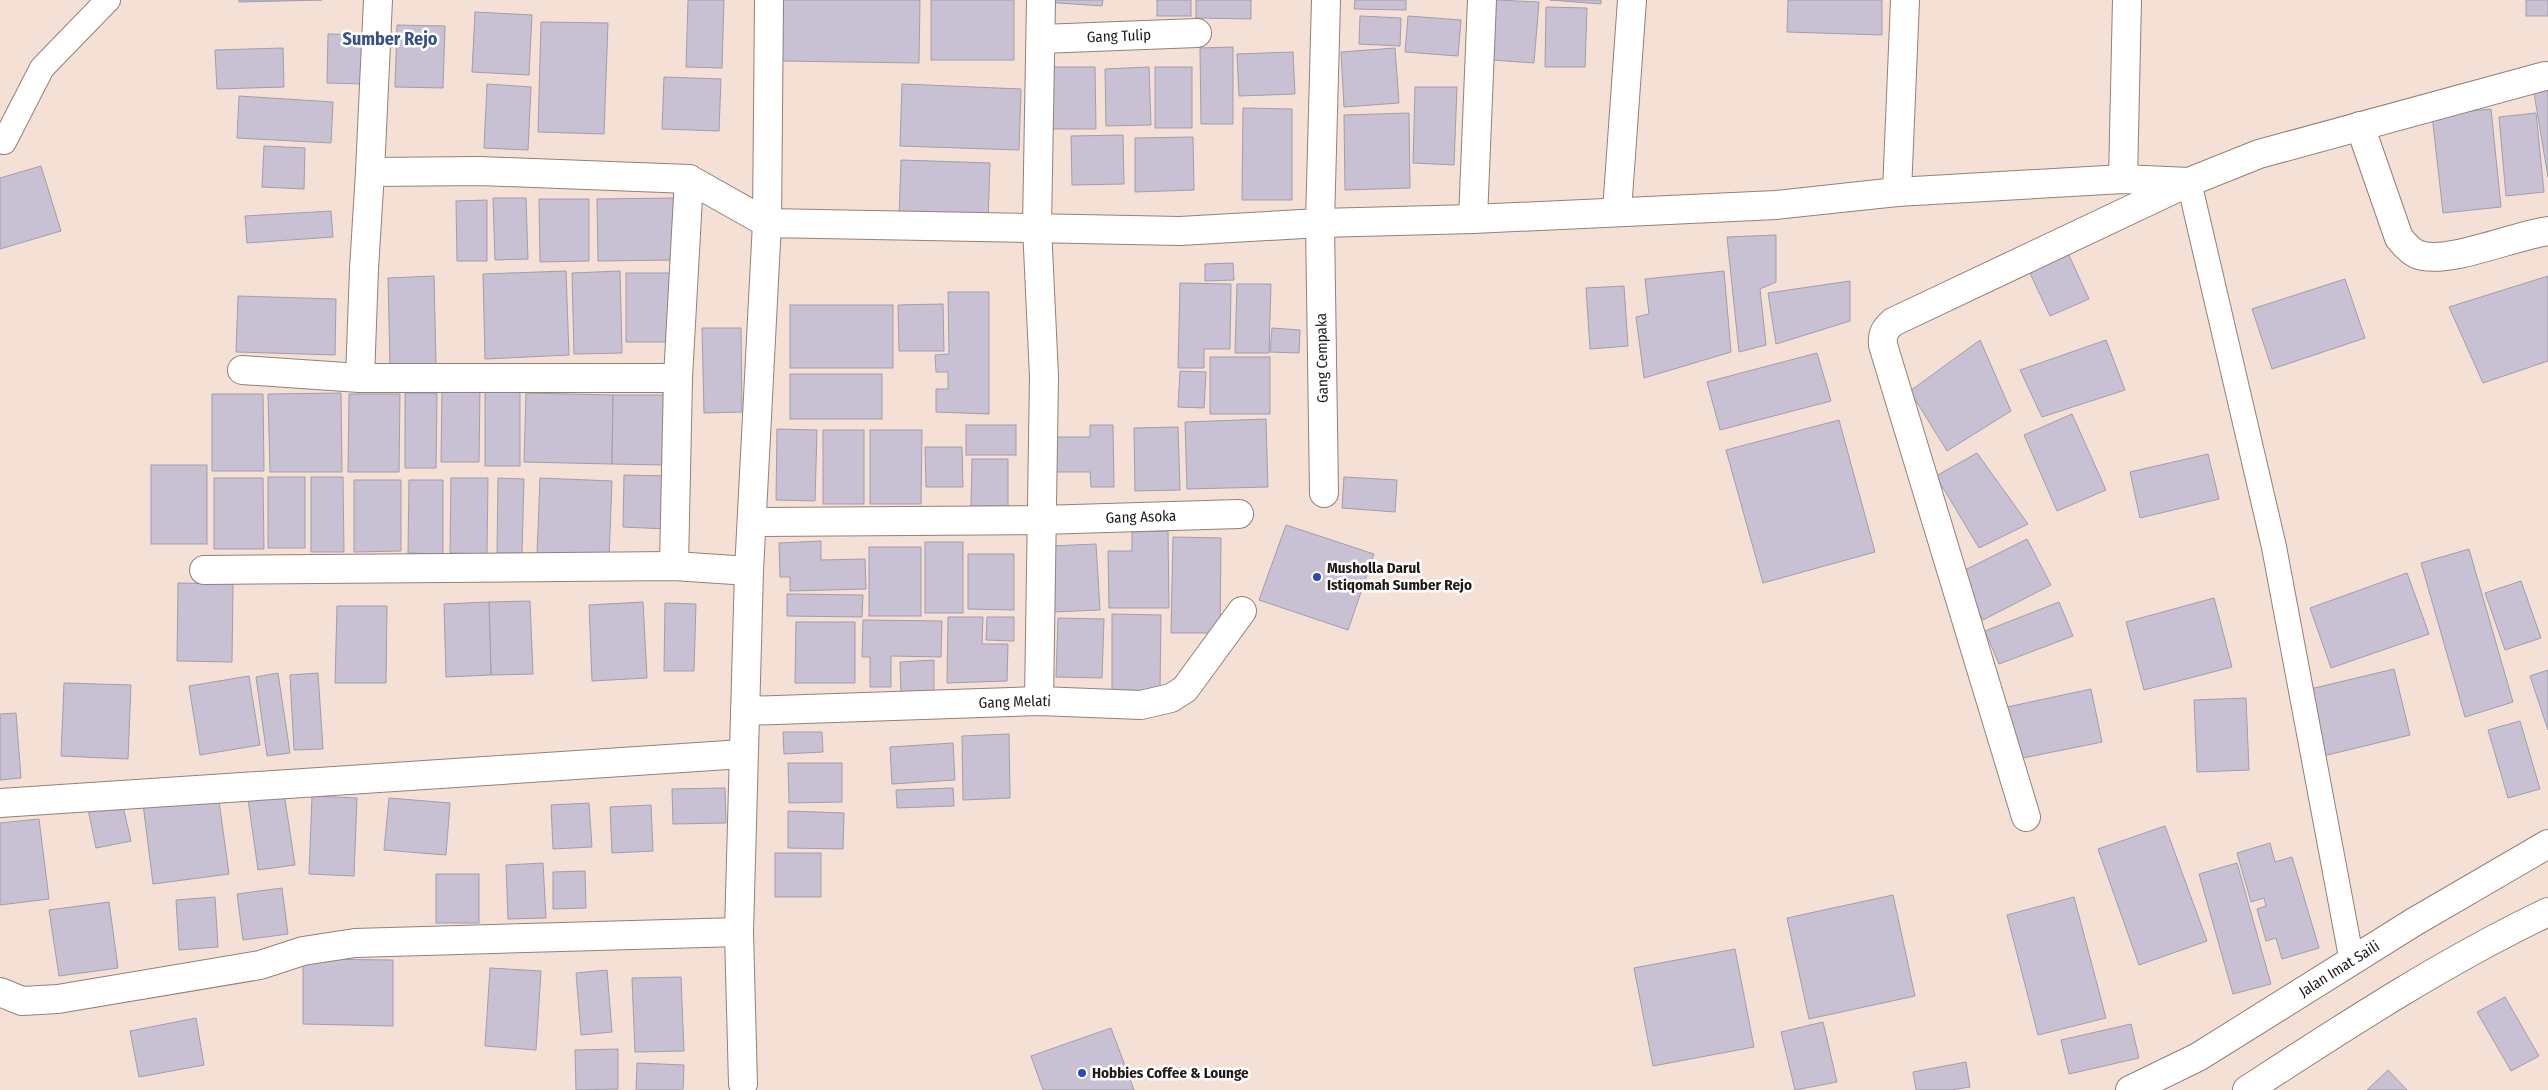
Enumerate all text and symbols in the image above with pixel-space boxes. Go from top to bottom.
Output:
street label: Gang Tulip [1086,26,1151,46]
district label: Sumber Rejo [343,28,438,50]
street label: Gang Cempaka [1312,313,1332,403]
street label: Gang Asoka [1105,507,1177,527]
place label: Musholla Darul Istiqomah Sumber Rejo [1327,559,1472,594]
marker: Musholla Darul Istiqomah Sumber Rejo [1311,571,1323,583]
street label: Gang Melati [978,692,1051,712]
street label: Jalan Imat Saili [2296,937,2383,1001]
place label: Hobbies Coffee & Lounge [1092,1064,1249,1082]
marker: Hobbies Coffee & Lounge [1076,1067,1088,1079]

